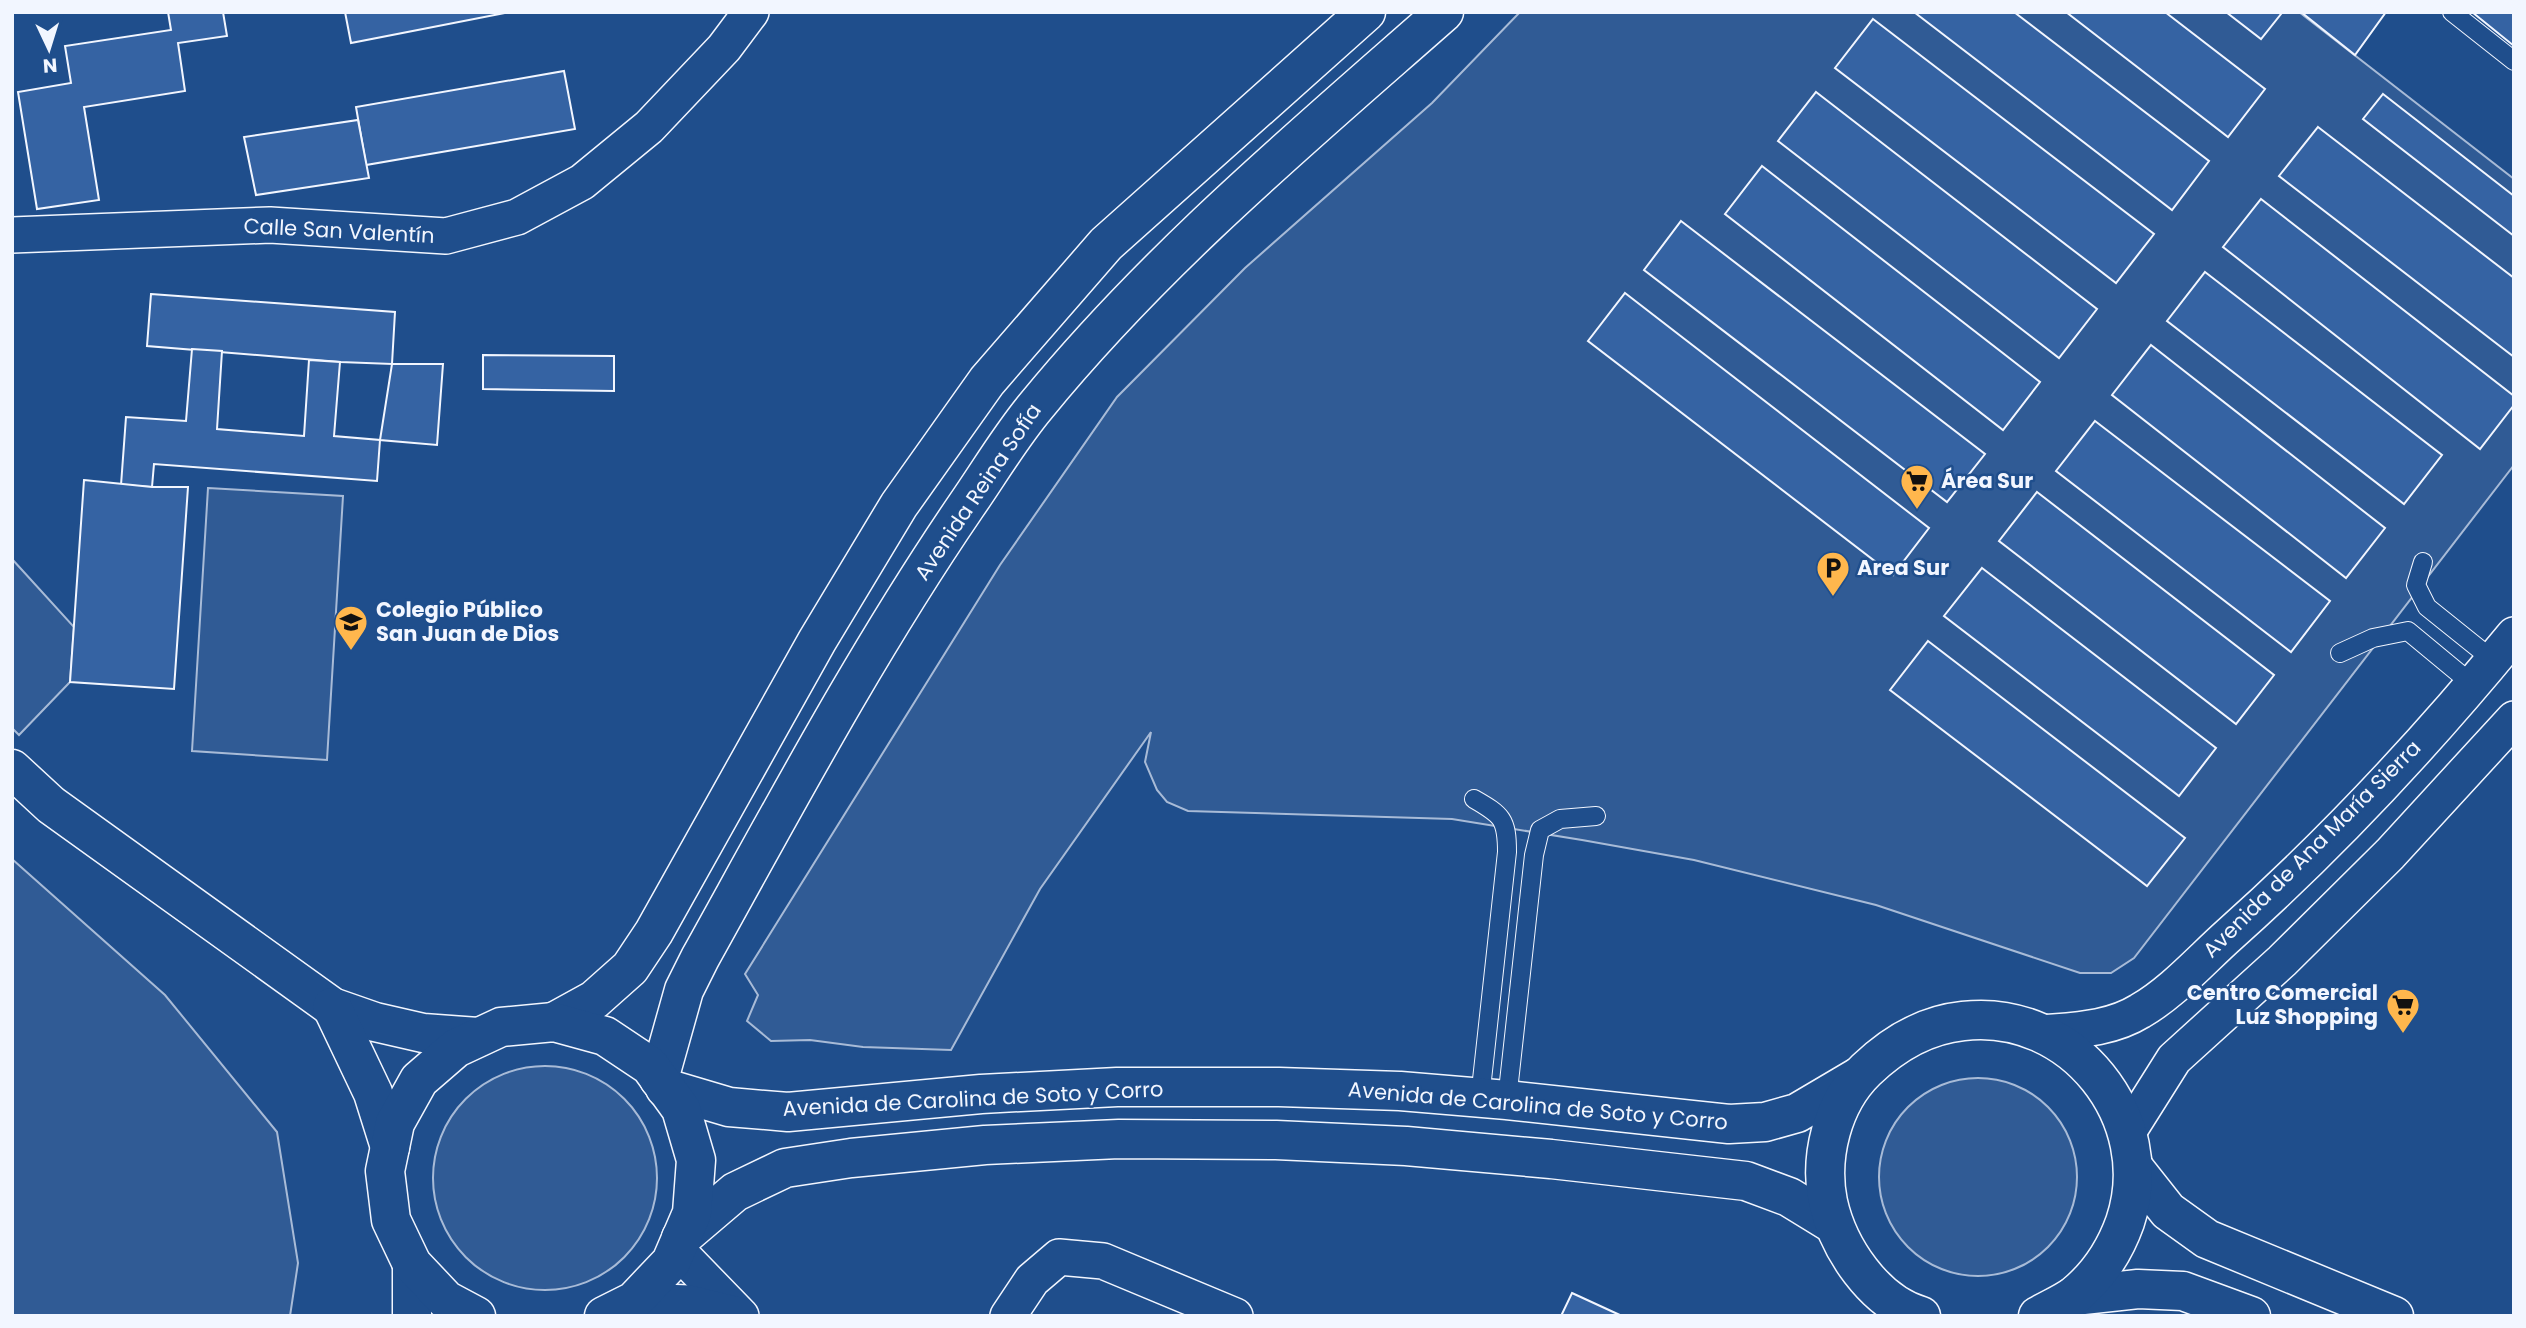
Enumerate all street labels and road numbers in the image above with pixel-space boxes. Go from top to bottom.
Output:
street label: Calle San Valentín [243,211,435,250]
street label: Avenida Reina Sofía [907,397,1048,586]
street label: Avenida de Ana María Sierra [2196,733,2427,964]
street label: Avenida de Carolina de Soto y Corro [782,1074,1164,1123]
street label: Avenida de Carolina de Soto y Corro [1347,1074,1729,1137]

